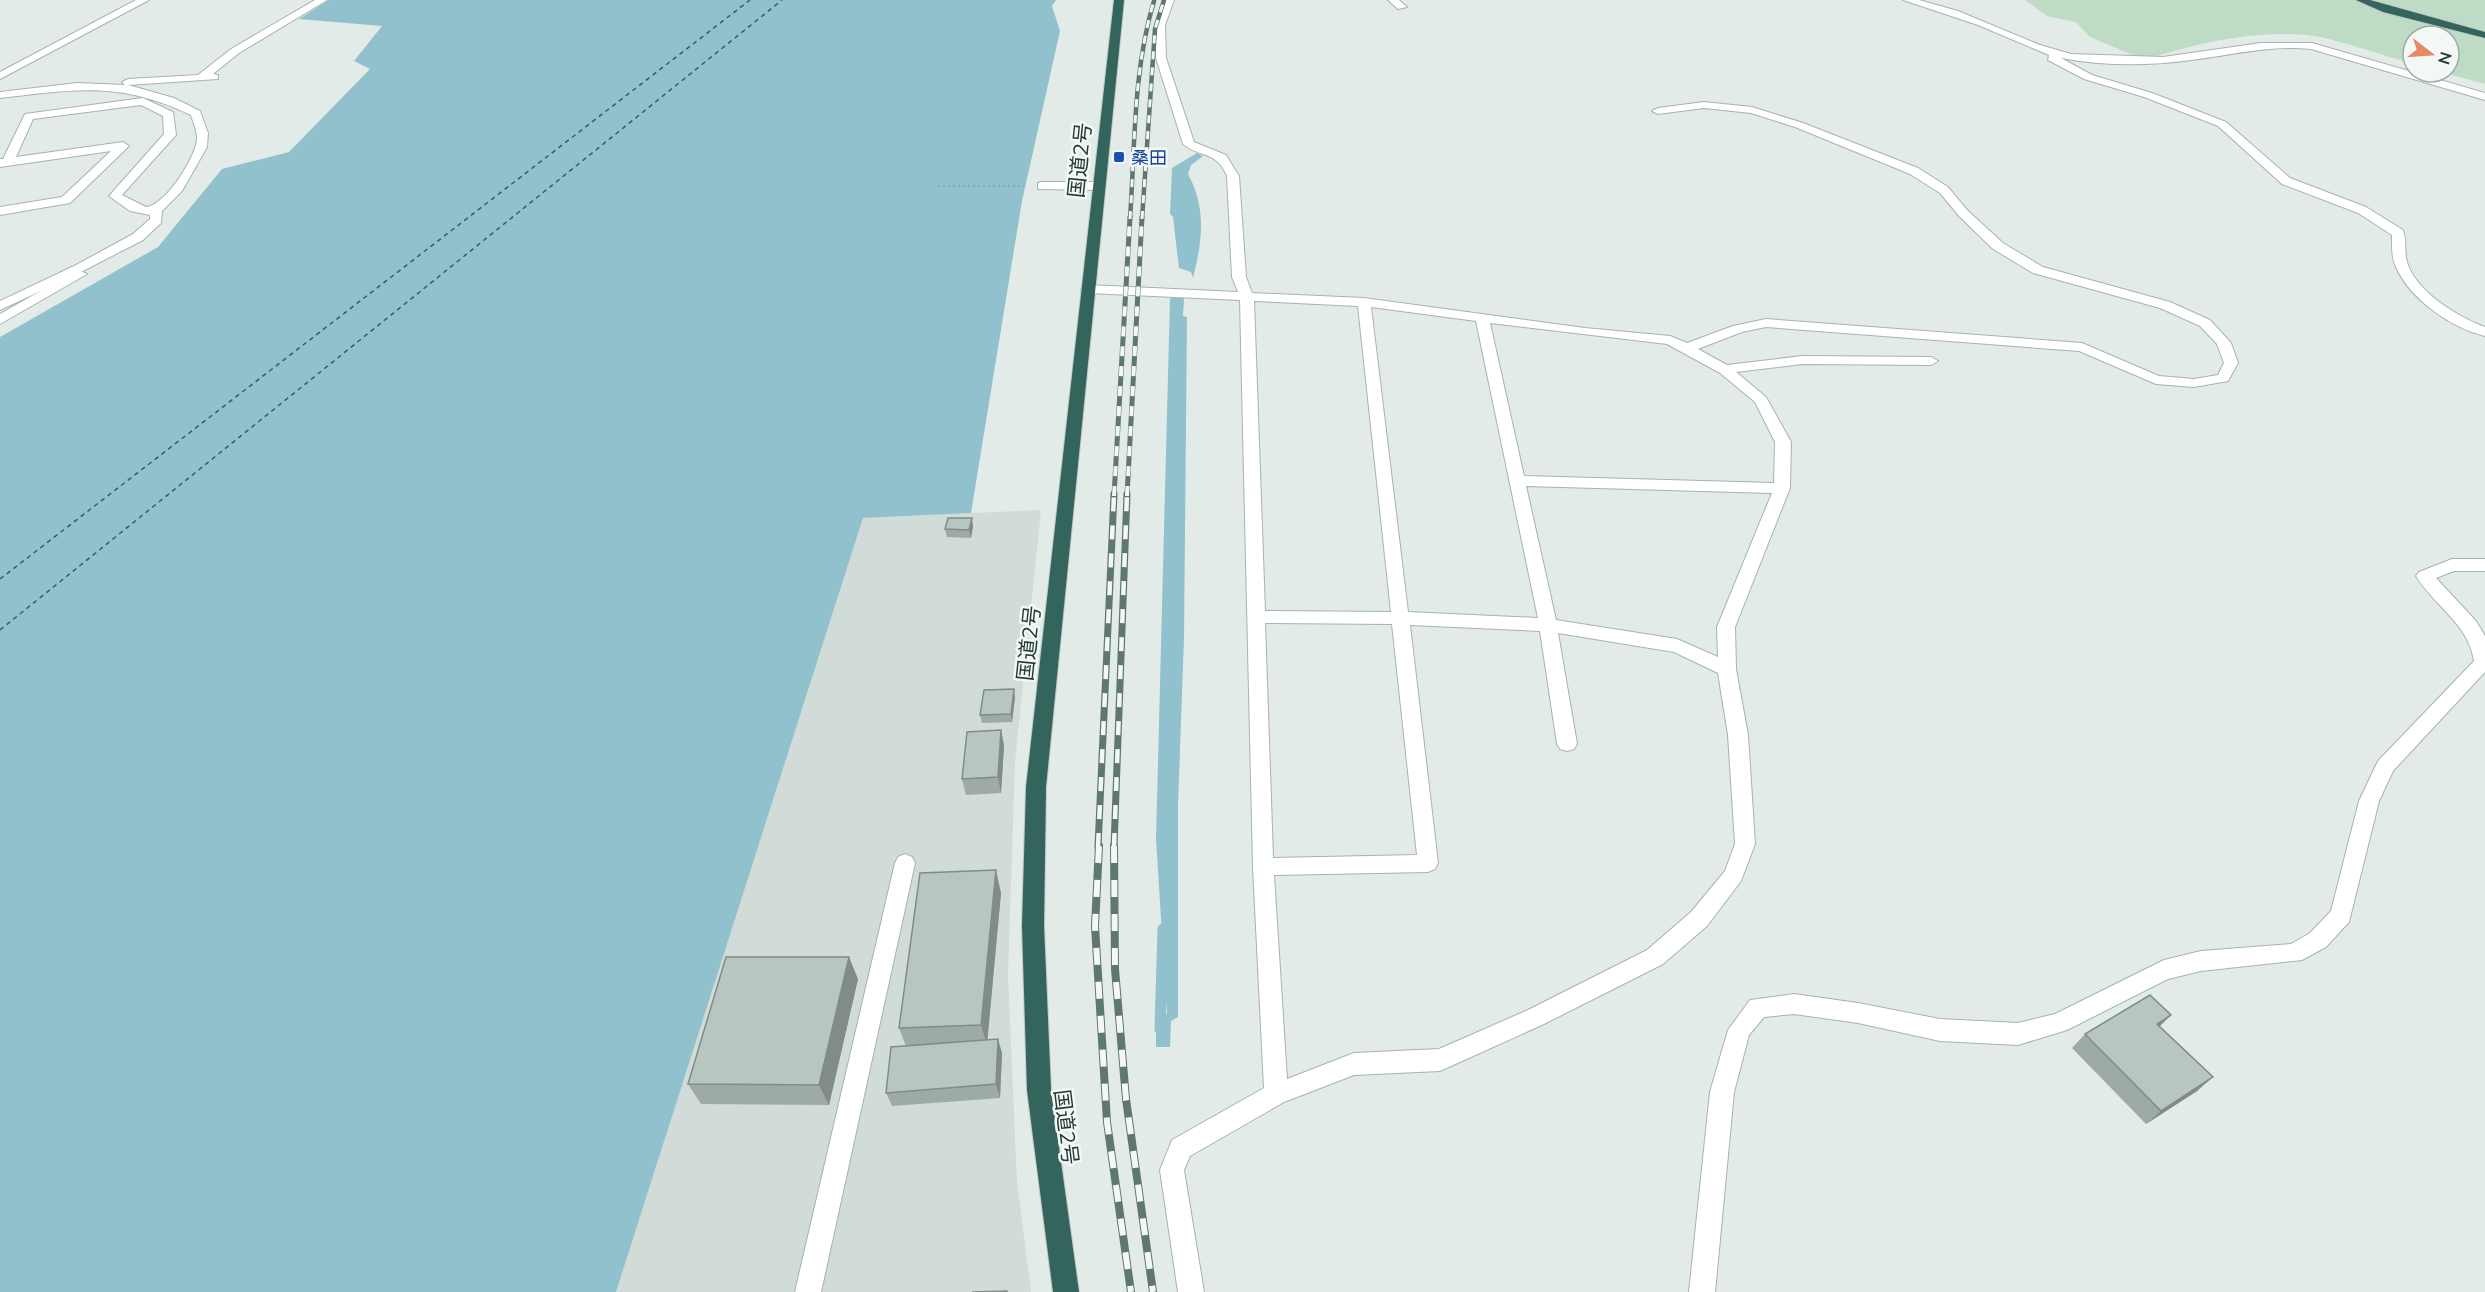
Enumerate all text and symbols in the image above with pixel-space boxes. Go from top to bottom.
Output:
north arrow [2401,24,2461,84]
text: N [2434,50,2457,67]
street label: 国道2号 [1062,121,1096,199]
place label: 桑田 [1131,146,1167,169]
marker: 桑田 [1112,150,1126,164]
street label: 国道2号 [1011,604,1045,682]
street label: 国道2号 [1049,1088,1085,1166]

